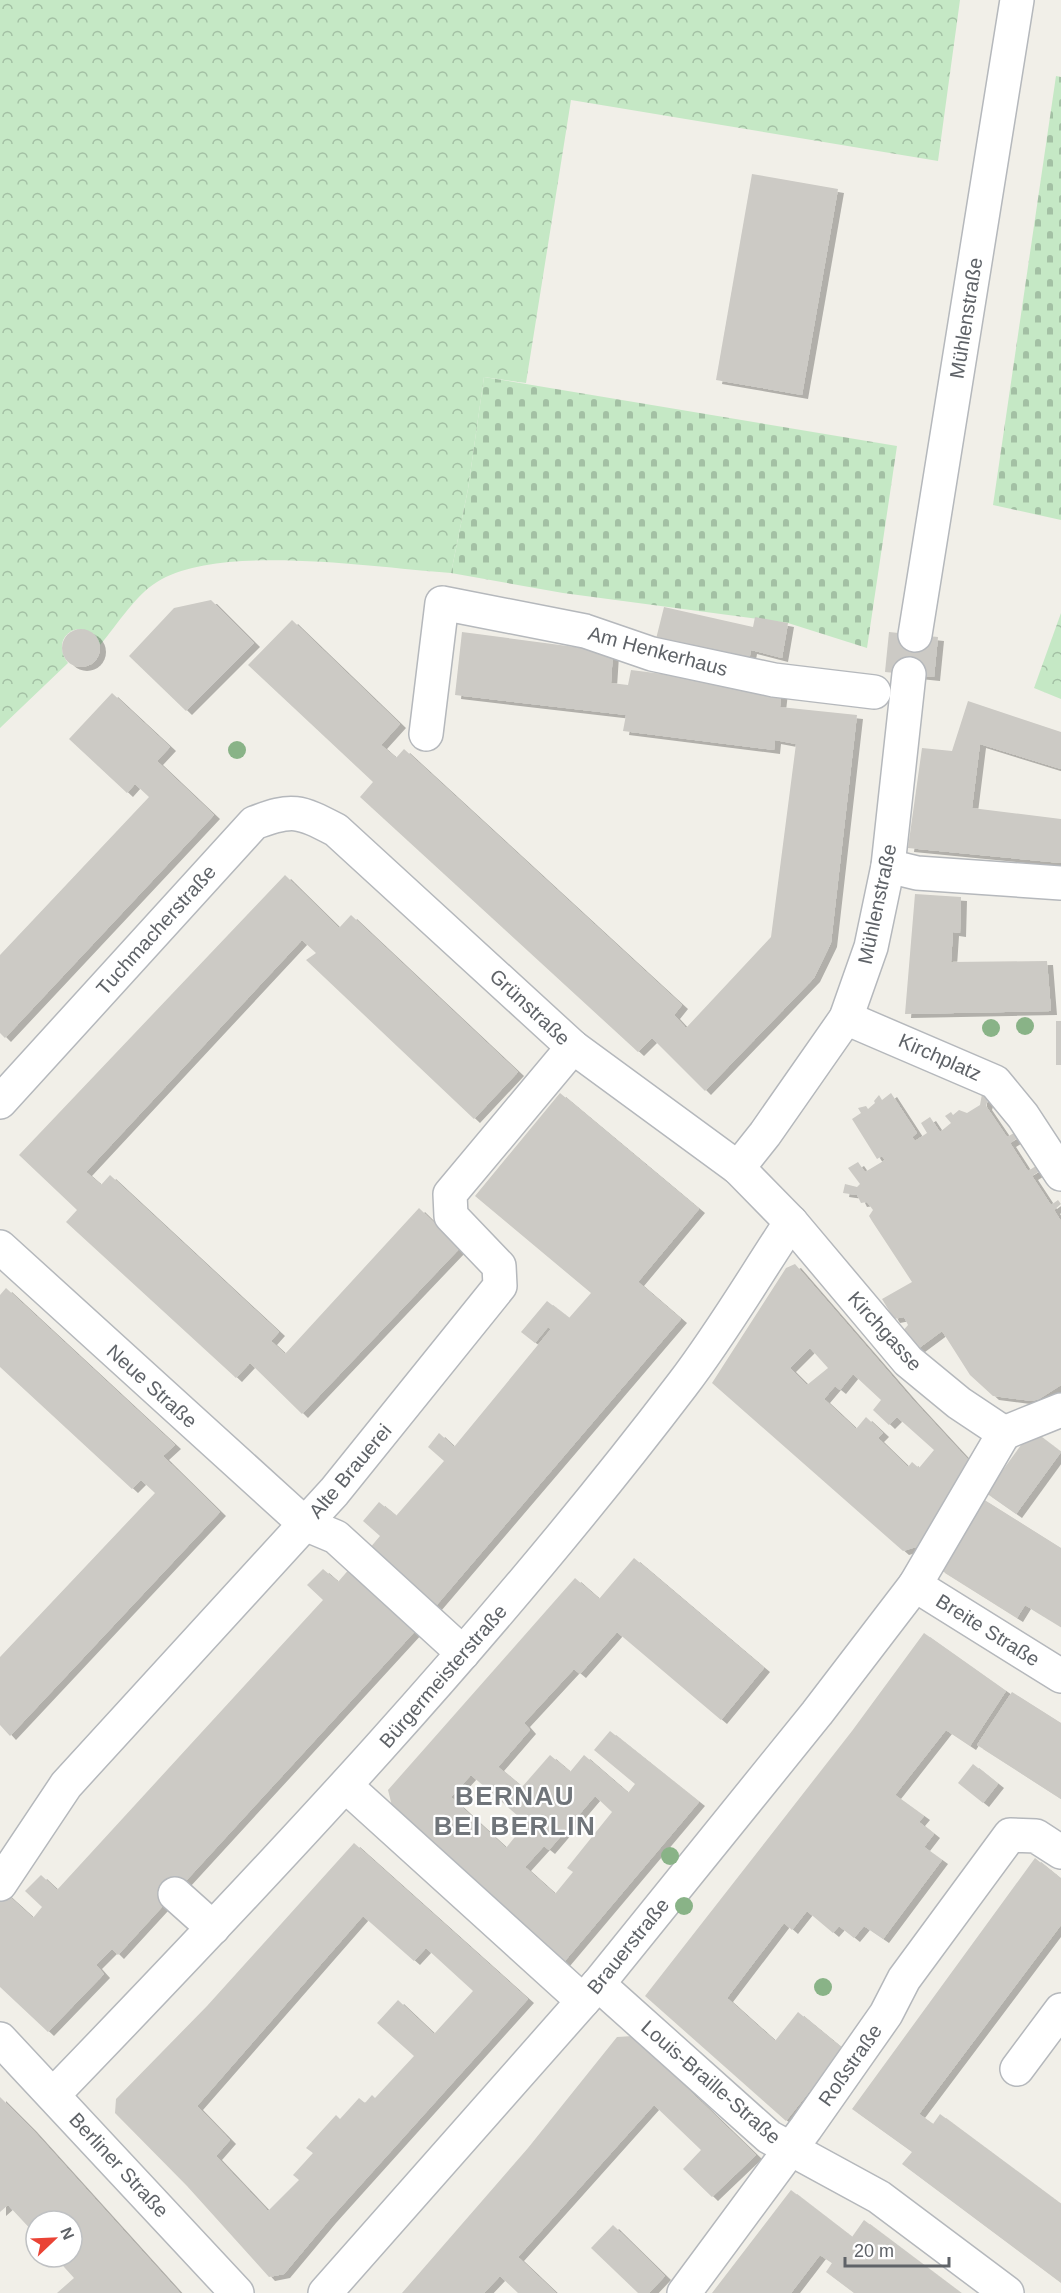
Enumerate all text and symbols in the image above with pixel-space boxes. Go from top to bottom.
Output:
street label: Mühlenstraße [946,256,986,380]
street label: Am Henkerhaus [586,622,730,680]
street label: Mühlenstraße [854,842,900,966]
street label: Tuchmacherstraße [92,861,220,999]
street label: Grünstraße [486,964,574,1050]
street label: Kirchplatz [895,1029,985,1085]
street label: Kirchgasse [844,1287,926,1375]
street label: Neue Straße [103,1340,201,1432]
street label: Alte Brauerei [304,1420,396,1522]
street label: Breite Straße [932,1589,1044,1671]
street label: Bürgermeisterstraße [375,1600,511,1752]
district label: BERNAU BEI BERLIN [434,1781,596,1841]
street label: Brauerstraße [583,1894,673,1998]
street label: Louis-Braille-Straße [637,2016,785,2148]
street label: Roßstraße [814,2020,886,2110]
street label: Berliner Straße [65,2108,173,2222]
north arrow [24,2209,84,2269]
text: N [57,2225,77,2242]
scale bar [845,2230,948,2268]
text: 20 m [854,2241,894,2261]

